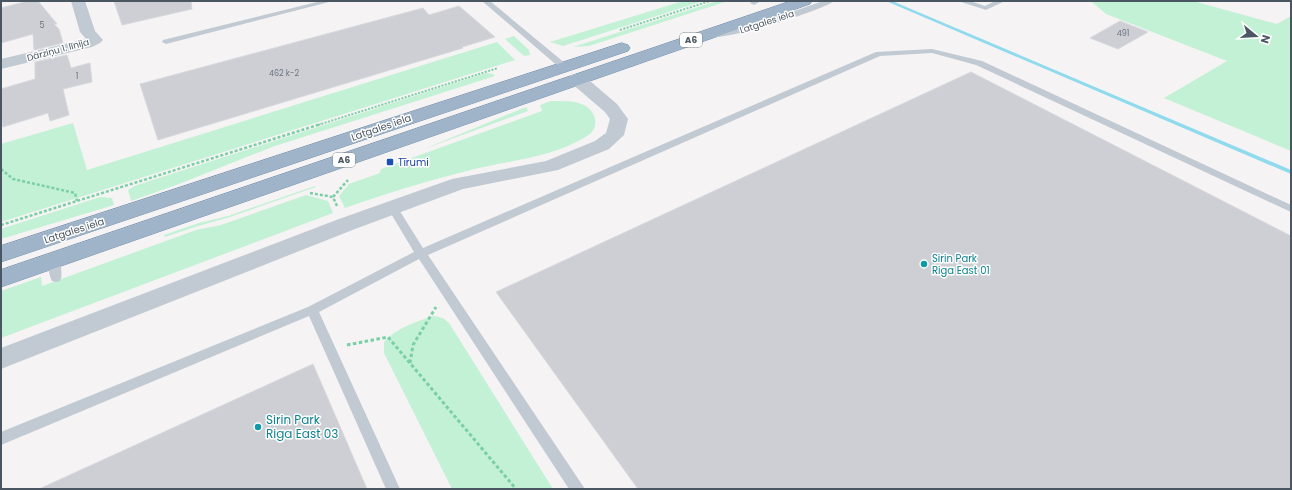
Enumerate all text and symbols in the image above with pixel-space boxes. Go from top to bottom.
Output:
street label: Latgales iela [738,8,796,36]
north arrow [1236,16,1276,56]
house number: 5 [39,20,45,31]
house number: 491 [1117,28,1129,39]
road number: A6 [680,33,702,47]
text: N [1257,33,1274,46]
street label: Dārziņu 1. līnija [26,36,90,64]
house number: 462 k-2 [269,68,299,79]
house number: 1 [76,71,78,82]
street label: Latgales iela [349,110,413,145]
road number: A6 [333,153,355,167]
place label: Tīrumi [398,155,429,170]
marker: Tīrumi [385,157,395,167]
street label: Latgales iela [42,214,106,247]
place label: Sirin Park Riga East 01 [932,251,990,278]
marker: Sirin Park Riga East 01 [919,259,929,269]
place label: Sirin Park Riga East 03 [266,411,338,442]
marker: Sirin Park Riga East 03 [253,422,263,432]

